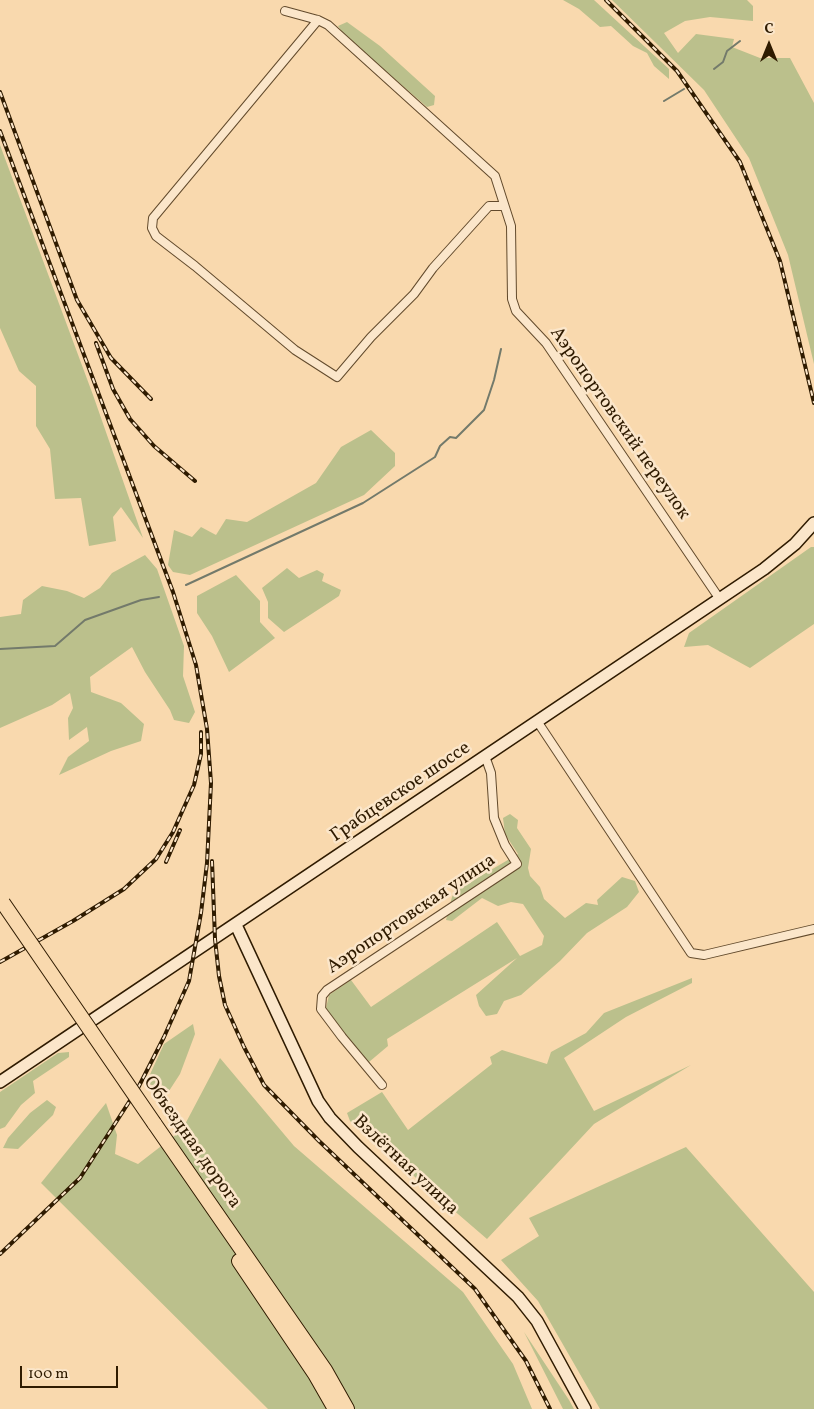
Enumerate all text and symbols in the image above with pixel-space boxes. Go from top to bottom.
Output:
north arrow [744,20,794,70]
text: С [764,20,774,39]
street label: Аэропортовский переулок [544,323,694,525]
street label: Грабцевское шоссе [327,738,475,848]
street label: Аэропортовская улица [323,850,501,980]
street label: Объездная дорога [137,1073,245,1213]
street label: Взлётная улица [347,1111,463,1221]
scale bar [22,1356,120,1388]
text: 100 m [28,1364,68,1385]

